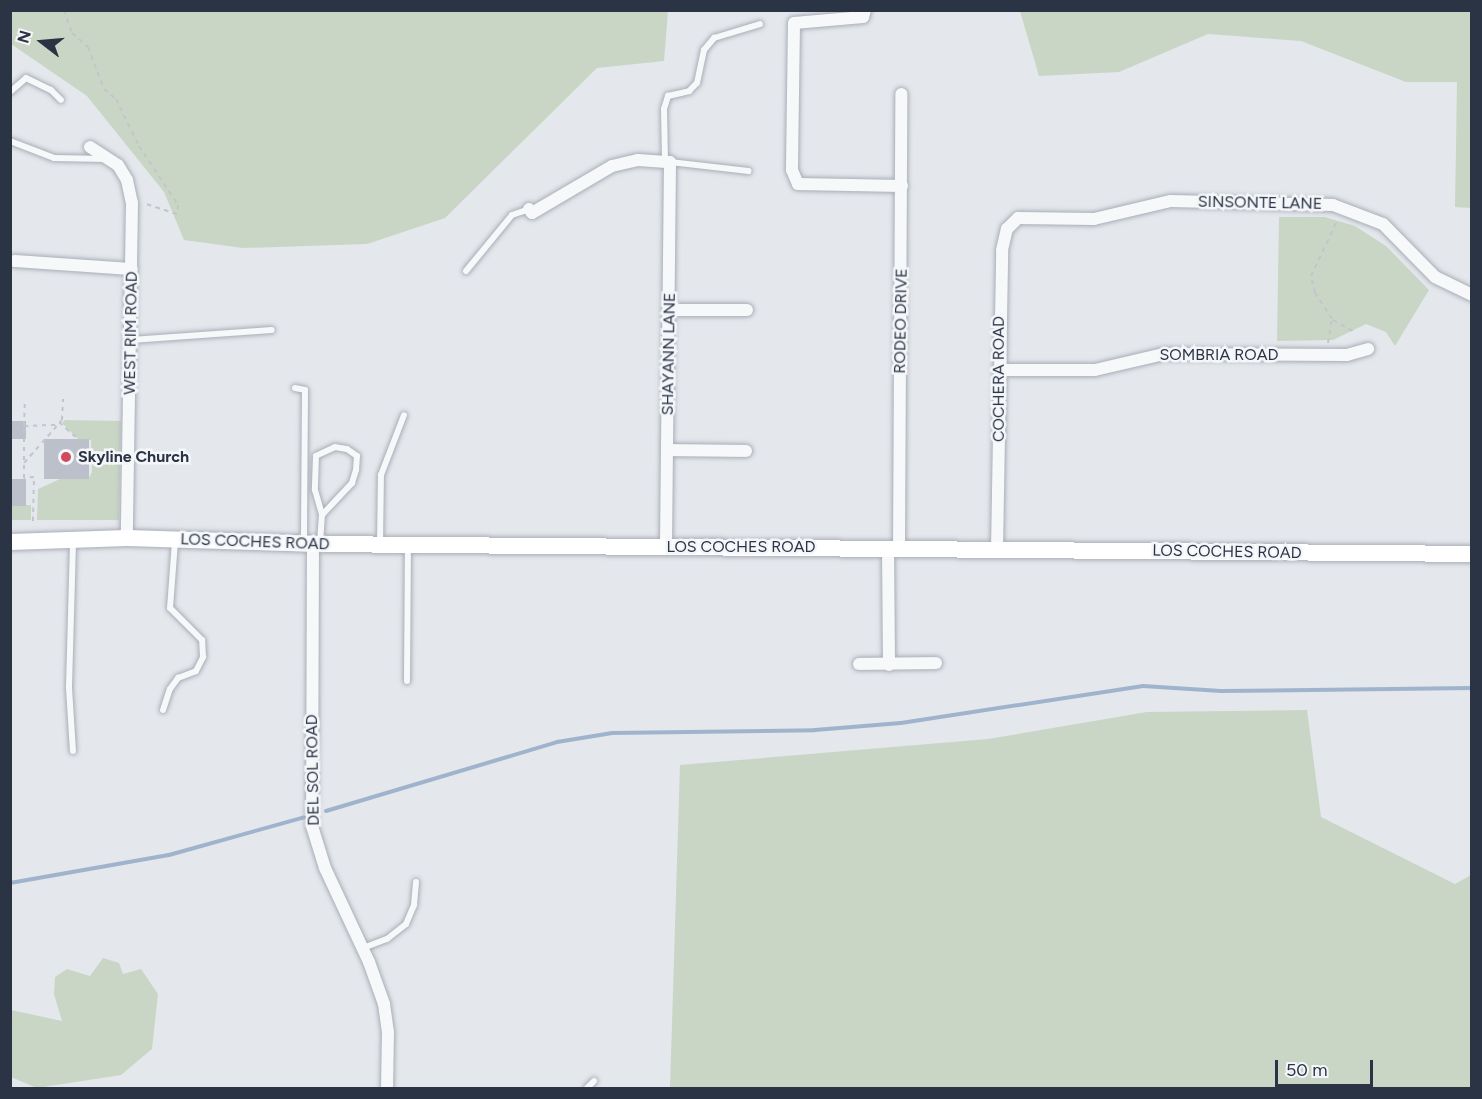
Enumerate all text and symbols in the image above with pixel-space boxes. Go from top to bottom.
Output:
north arrow [12,12,72,72]
text: N [13,28,35,45]
street label: SINSONTE LANE [1198,192,1322,214]
street label: RODEO DRIVE [890,268,912,374]
street label: WEST RIM ROAD [120,271,142,395]
street label: SHAYANN LANE [658,292,680,416]
street label: COCHERA ROAD [989,316,1009,442]
street label: SOMBRIA ROAD [1160,345,1278,365]
place label: Skyline Church [78,447,189,467]
marker: Skyline Church [59,450,73,464]
street label: LOS COCHES ROAD [180,530,330,554]
street label: LOS COCHES ROAD [666,537,816,557]
street label: LOS COCHES ROAD [1152,541,1302,563]
street label: DEL SOL ROAD [302,714,324,826]
scale bar [1278,1048,1376,1086]
text: 50 m [1286,1059,1328,1081]

